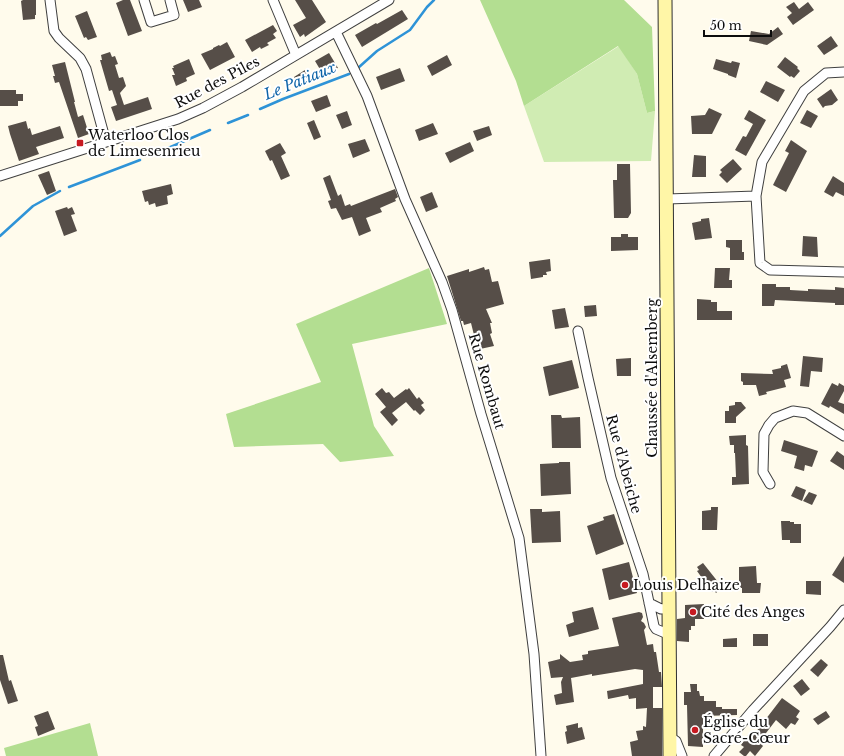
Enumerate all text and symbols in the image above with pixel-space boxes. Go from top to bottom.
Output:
scale bar [704,12,771,38]
text: 50 m [710,18,742,33]
street label: Rue des Piles [171,52,263,112]
water label: Le Patiaux [260,57,339,104]
place label: Waterloo Clos de Limesenrieu [87,126,201,160]
marker: Waterloo Clos de Limesenrieu [75,138,85,148]
street label: Chaussée d'Alsemberg [643,298,661,458]
street label: Rue Rombaut [465,331,510,432]
street label: Rue d'Abeiche [602,412,646,516]
place label: Louis Delhaize [633,576,740,594]
marker: Louis Delhaize [620,580,630,590]
place label: Cité des Anges [701,603,805,621]
marker: Cité des Anges [688,607,698,617]
place label: Église du Sacré-Cœur [703,713,790,747]
marker: Église du Sacré-Cœur [690,725,700,735]

